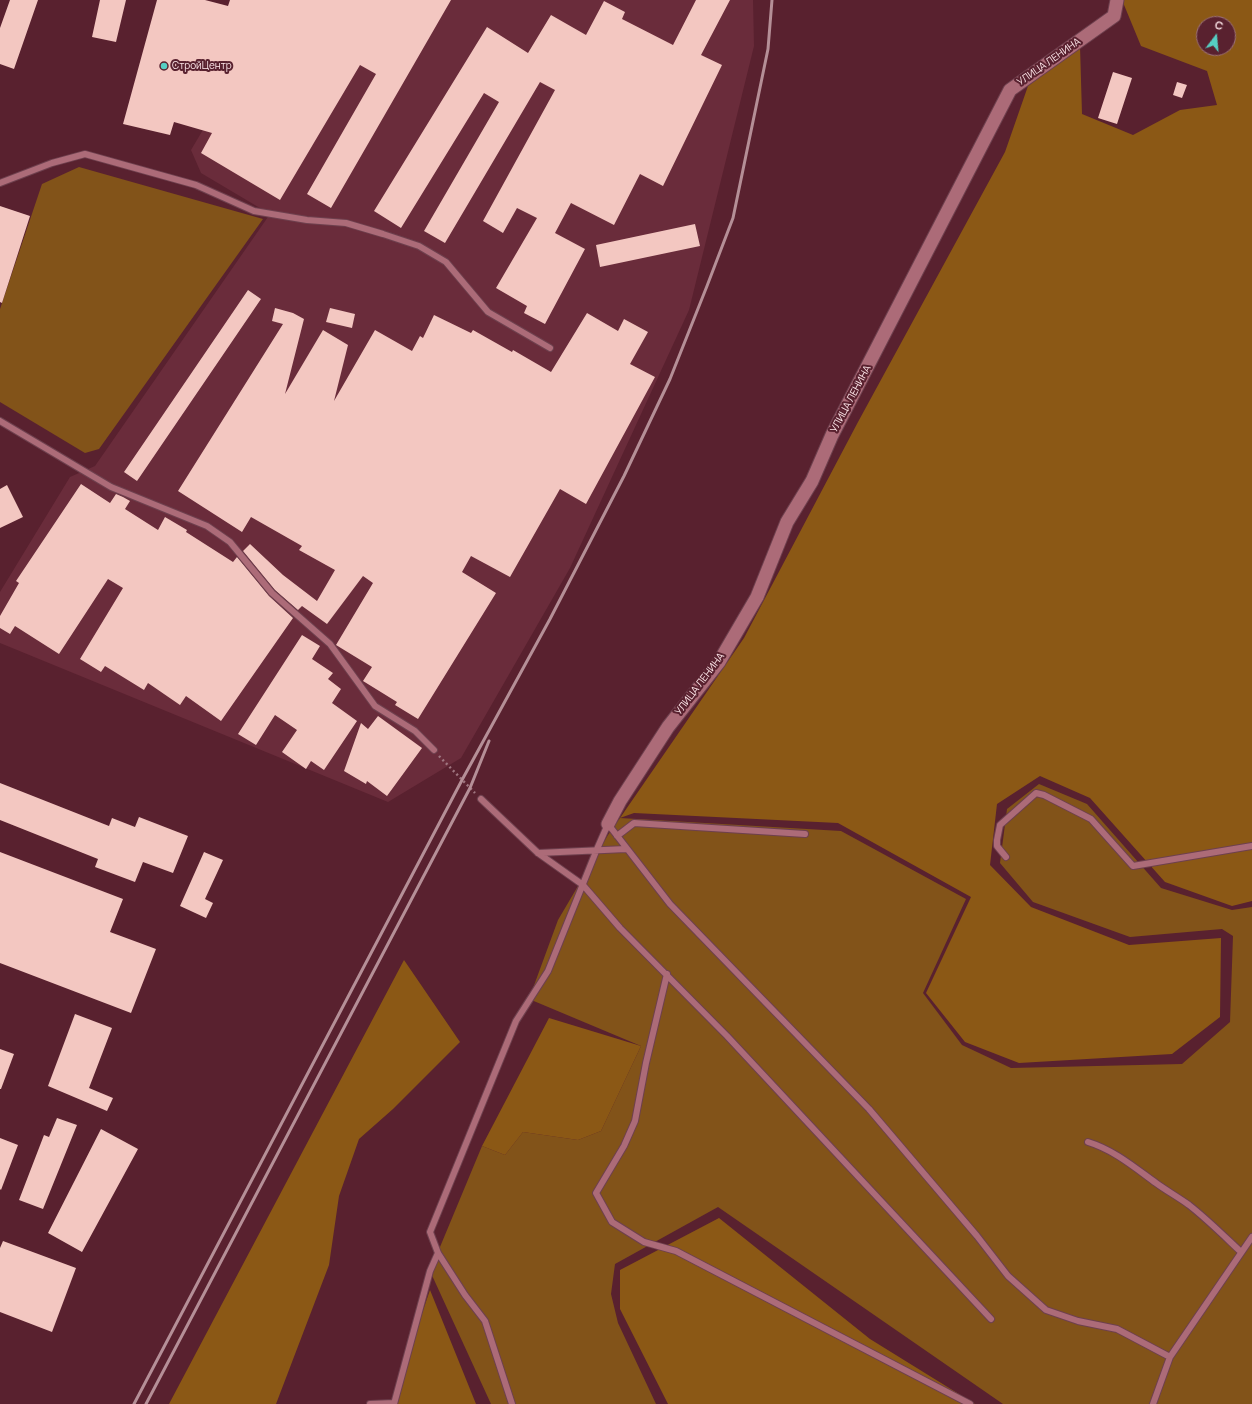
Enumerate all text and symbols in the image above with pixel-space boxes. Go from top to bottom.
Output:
north arrow [1196,16,1236,56]
text: С [1213,17,1225,33]
street label: УЛИЦА ЛЕНИНА [1015,36,1083,88]
place label: СтройЦентр [172,60,232,72]
marker: СтройЦентр [159,61,169,71]
street label: УЛИЦА ЛЕНИНА [828,363,874,435]
street label: УЛИЦА ЛЕНИНА [673,651,727,717]

